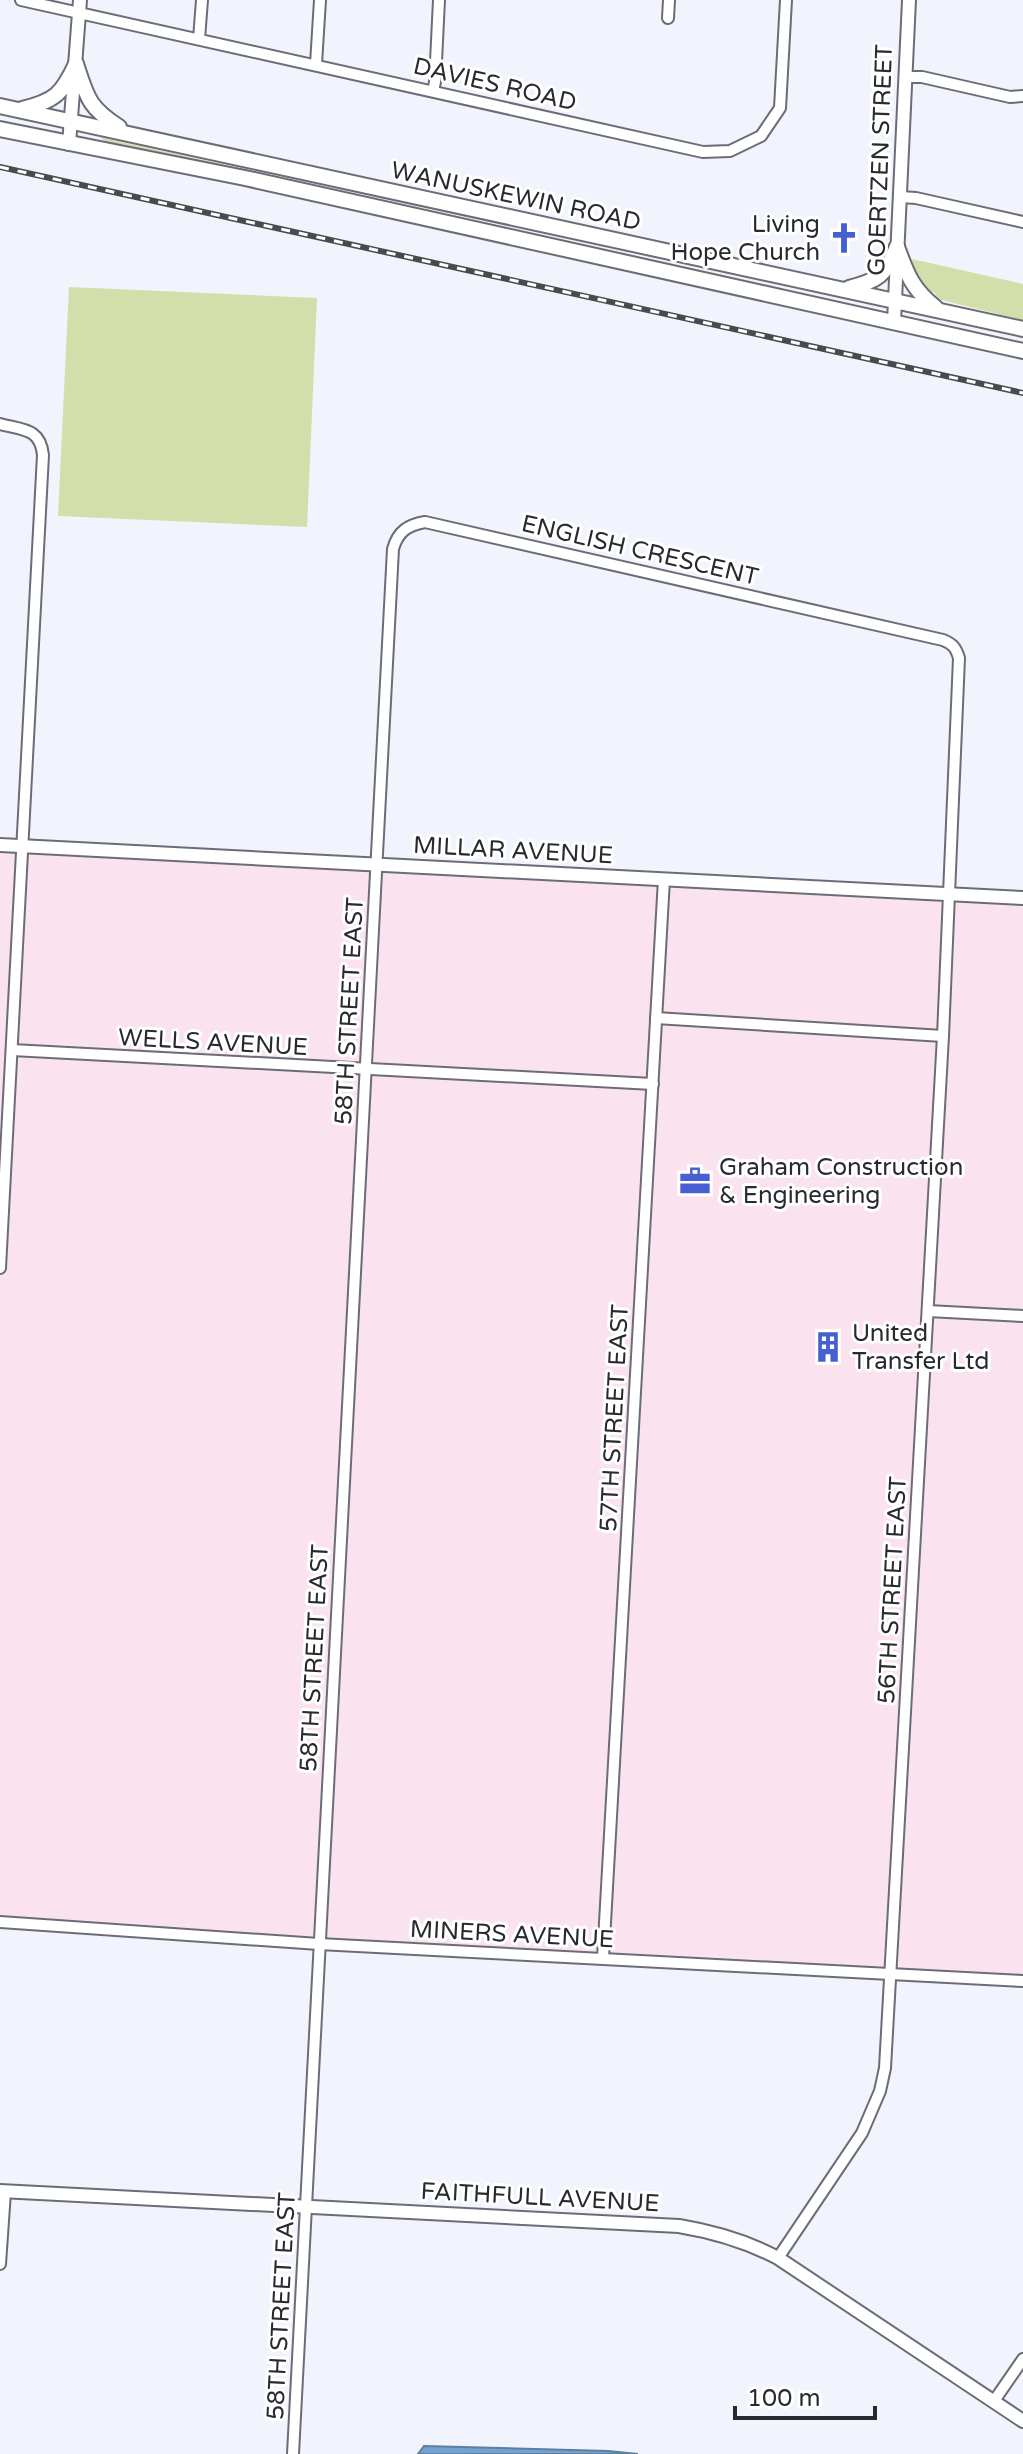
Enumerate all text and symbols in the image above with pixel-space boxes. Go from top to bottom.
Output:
street label: GOERTZEN STREET [862,43,899,276]
street label: DAVIES ROAD [411,52,579,117]
street label: WANUSKEWIN ROAD [388,156,643,237]
place label: Living Hope Church [671,210,820,267]
church icon: Living Hope Church [827,221,861,255]
street label: ENGLISH CRESCENT [519,509,762,592]
street label: MILLAR AVENUE [412,831,614,870]
street label: 58TH STREET EAST [329,896,370,1126]
street label: WELLS AVENUE [117,1023,309,1062]
place label: Graham Construction & Engineering [719,1153,963,1210]
office icon: Graham Construction & Engineering [678,1164,712,1198]
street label: 57TH STREET EAST [594,1303,635,1533]
place label: United Transfer Ltd [852,1319,989,1376]
building icon: United Transfer Ltd [811,1330,845,1364]
street label: 56TH STREET EAST [872,1475,913,1705]
street label: 58TH STREET EAST [294,1543,335,1773]
street label: MINERS AVENUE [409,1915,615,1954]
street label: FAITHFULL AVENUE [420,2177,660,2218]
street label: 58TH STREET EAST [261,2191,302,2421]
scale bar [735,2370,875,2420]
text: 100 m [747,2384,821,2413]

